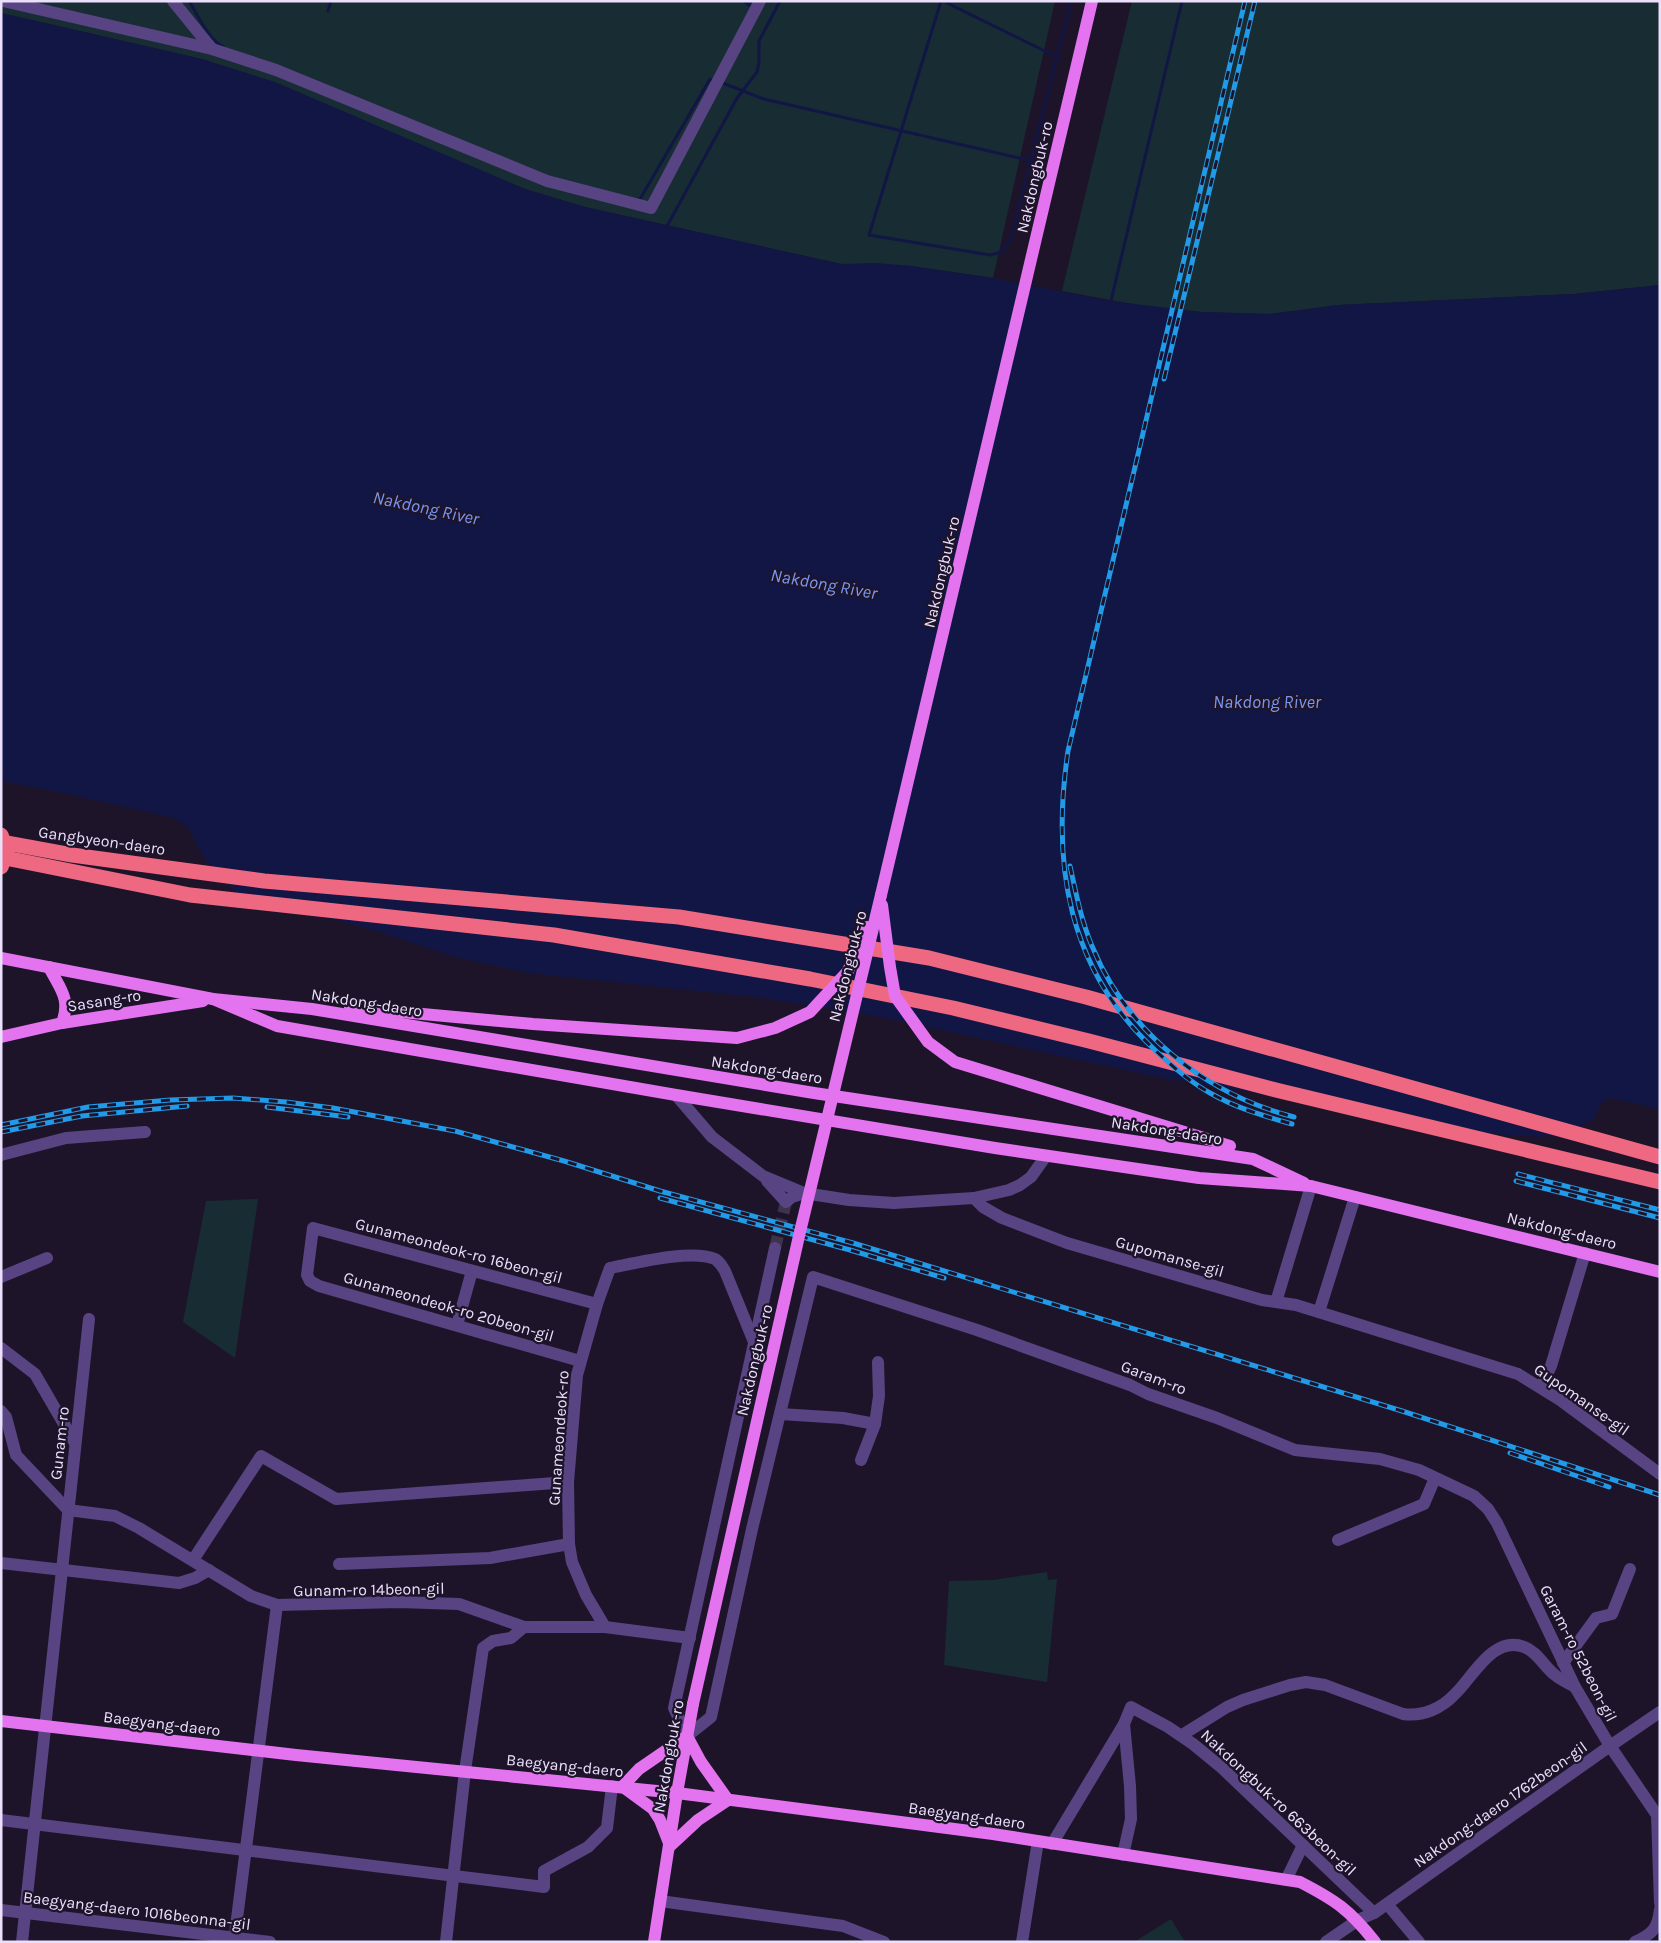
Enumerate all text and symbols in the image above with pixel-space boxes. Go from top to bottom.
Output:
street label: Nakdongbuk-ro [1012,119,1057,235]
water label: Nakdong River [371,486,482,530]
street label: Nakdongbuk-ro [919,514,964,630]
water label: Nakdong River [769,564,880,604]
water label: Nakdong River [1213,691,1322,713]
street label: Gangbyeon-daero [37,822,167,859]
street label: Nakdongbuk-ro [824,909,870,1024]
street label: Nakdong-daero [310,984,424,1021]
street label: Sasang-ro [66,985,142,1016]
street label: Nakdong-daero [710,1051,824,1088]
street label: Nakdong-daero [1110,1112,1224,1149]
street label: Nakdong-daero [1505,1208,1619,1253]
street label: Gunameondeok-ro 16beon-gil [353,1214,565,1287]
street label: Gupomanse-gil [1113,1232,1226,1281]
street label: Gunameondeok-ro 20beon-gil [341,1267,556,1346]
street label: Nakdongbuk-ro [732,1302,777,1418]
street label: Garam-ro [1118,1356,1189,1399]
street label: Gupomanse-gil [1530,1360,1633,1439]
street label: Gunameondeok-ro [544,1370,573,1506]
street label: Gunam-ro [46,1405,73,1481]
street label: Gunam-ro 14beon-gil [293,1579,445,1600]
street label: Garam-ro 52beon-gil [1536,1582,1621,1725]
street label: Nakdongbuk-ro [649,1698,688,1814]
street label: Baegyang-daero [102,1707,222,1740]
street label: Nakdongbuk-ro 663beon-gil [1197,1725,1360,1879]
street label: Nakdong-daero 1762beon-gil [1410,1737,1591,1872]
street label: Baegyang-daero [505,1750,625,1781]
street label: Baegyang-daero [907,1798,1027,1833]
street label: Baegyang-daero 1016beonna-gil [22,1887,252,1934]

